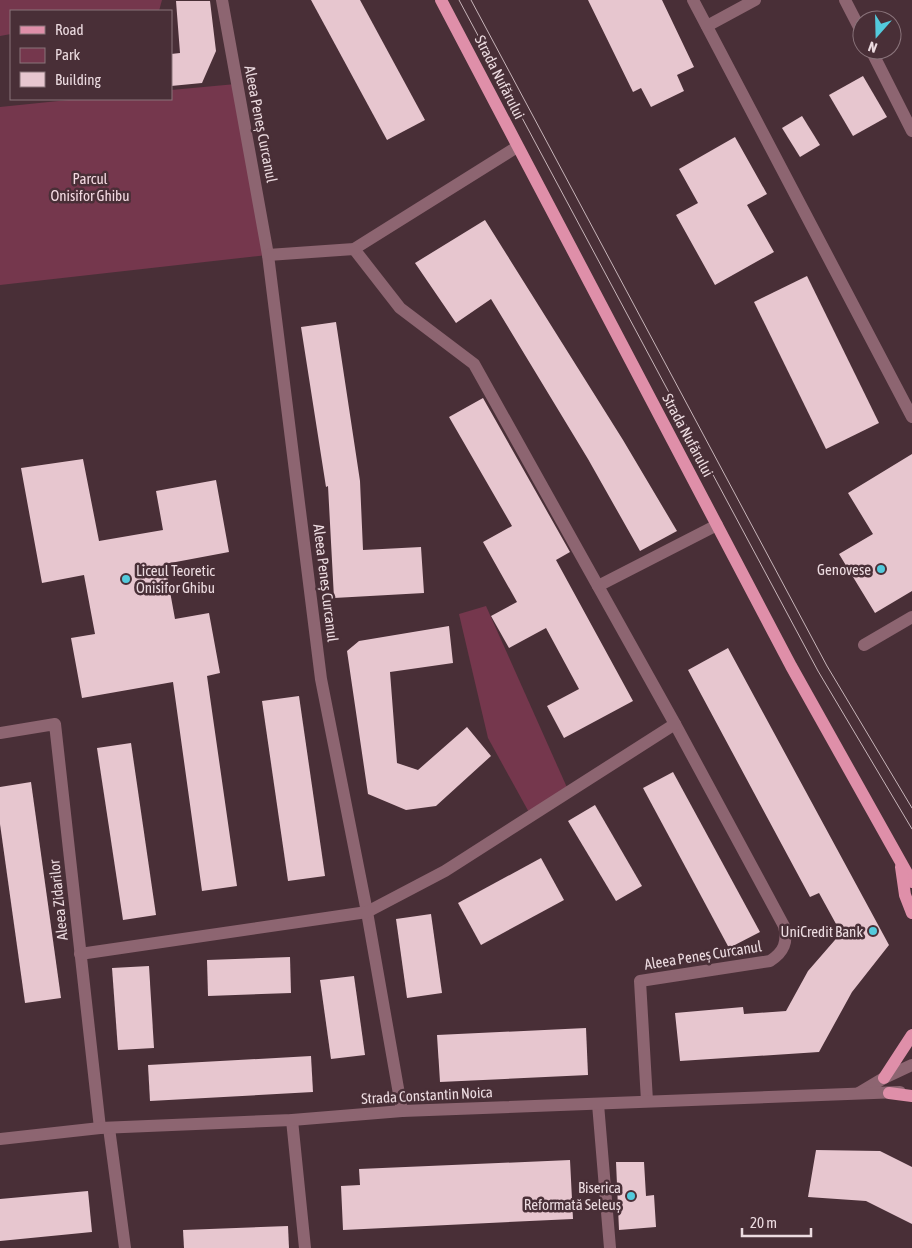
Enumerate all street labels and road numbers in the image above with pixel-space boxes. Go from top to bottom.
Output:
street label: Strada Nufărului [472,32,528,122]
street label: Aleea Peneș Curcanul [241,64,281,184]
street label: Strada Nufărului [659,391,717,479]
street label: Aleea Peneș Curcanul [310,523,342,643]
street label: Aleea Zidarilor [45,858,71,941]
street label: Aleea Peneș Curcanul [643,937,763,973]
street label: Strada Constantin Noica [361,1083,493,1107]

